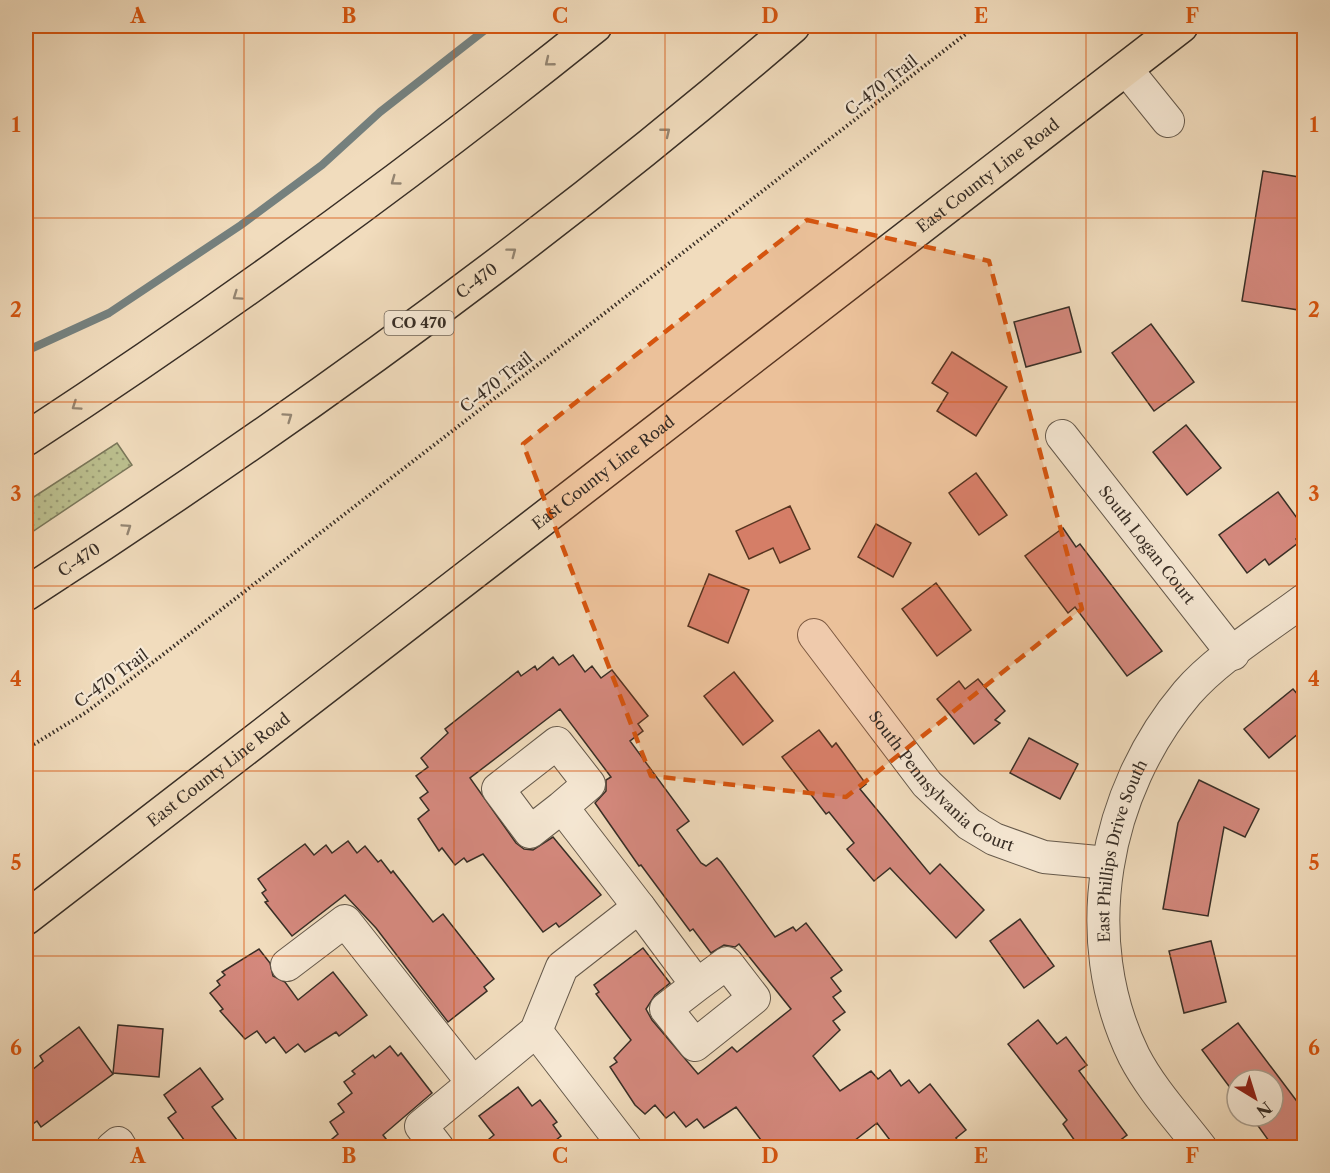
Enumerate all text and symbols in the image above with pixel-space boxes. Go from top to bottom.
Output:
text: A [129,4,146,28]
text: B [342,4,357,28]
text: C [552,4,568,28]
text: D [761,4,779,28]
text: E [974,4,988,28]
text: F [1185,4,1199,28]
street label: C-470 Trail [841,50,921,120]
one-way arrow [545,55,556,66]
text: 1 [12,113,21,137]
text: 1 [1310,113,1319,137]
street label: East County Line Road [912,114,1063,237]
one-way arrow [659,128,670,139]
one-way arrow [390,174,401,185]
one-way arrow [506,248,517,259]
street label: C-470 [452,258,501,303]
one-way arrow [233,289,244,300]
text: 2 [10,298,22,322]
text: 2 [1308,298,1320,322]
road number: CO 470 [384,311,454,335]
street label: C-470 Trail [456,347,536,417]
one-way arrow [72,399,83,410]
street label: East County Line Road [528,411,678,534]
one-way arrow [281,413,292,424]
street label: South Logan Court [1095,481,1200,608]
text: 3 [10,482,22,506]
text: 3 [1308,482,1320,506]
one-way arrow [120,524,131,535]
street label: C-470 [54,538,104,581]
street label: C-470 Trail [70,644,152,712]
text: 4 [10,667,22,691]
text: 4 [1308,667,1320,691]
street label: South Pennsylvania Court [865,707,1017,855]
street label: East County Line Road [143,708,294,831]
street label: East Phillips Drive South [1093,756,1151,943]
text: 5 [10,851,22,875]
text: 5 [1308,851,1320,875]
text: 6 [10,1036,22,1060]
text: 6 [1308,1036,1320,1060]
north arrow [1225,1068,1285,1128]
text: N [1253,1098,1276,1122]
text: A [129,1144,146,1168]
text: B [342,1144,357,1168]
text: C [552,1144,568,1168]
text: D [761,1144,779,1168]
text: E [974,1144,988,1168]
text: F [1185,1144,1199,1168]

